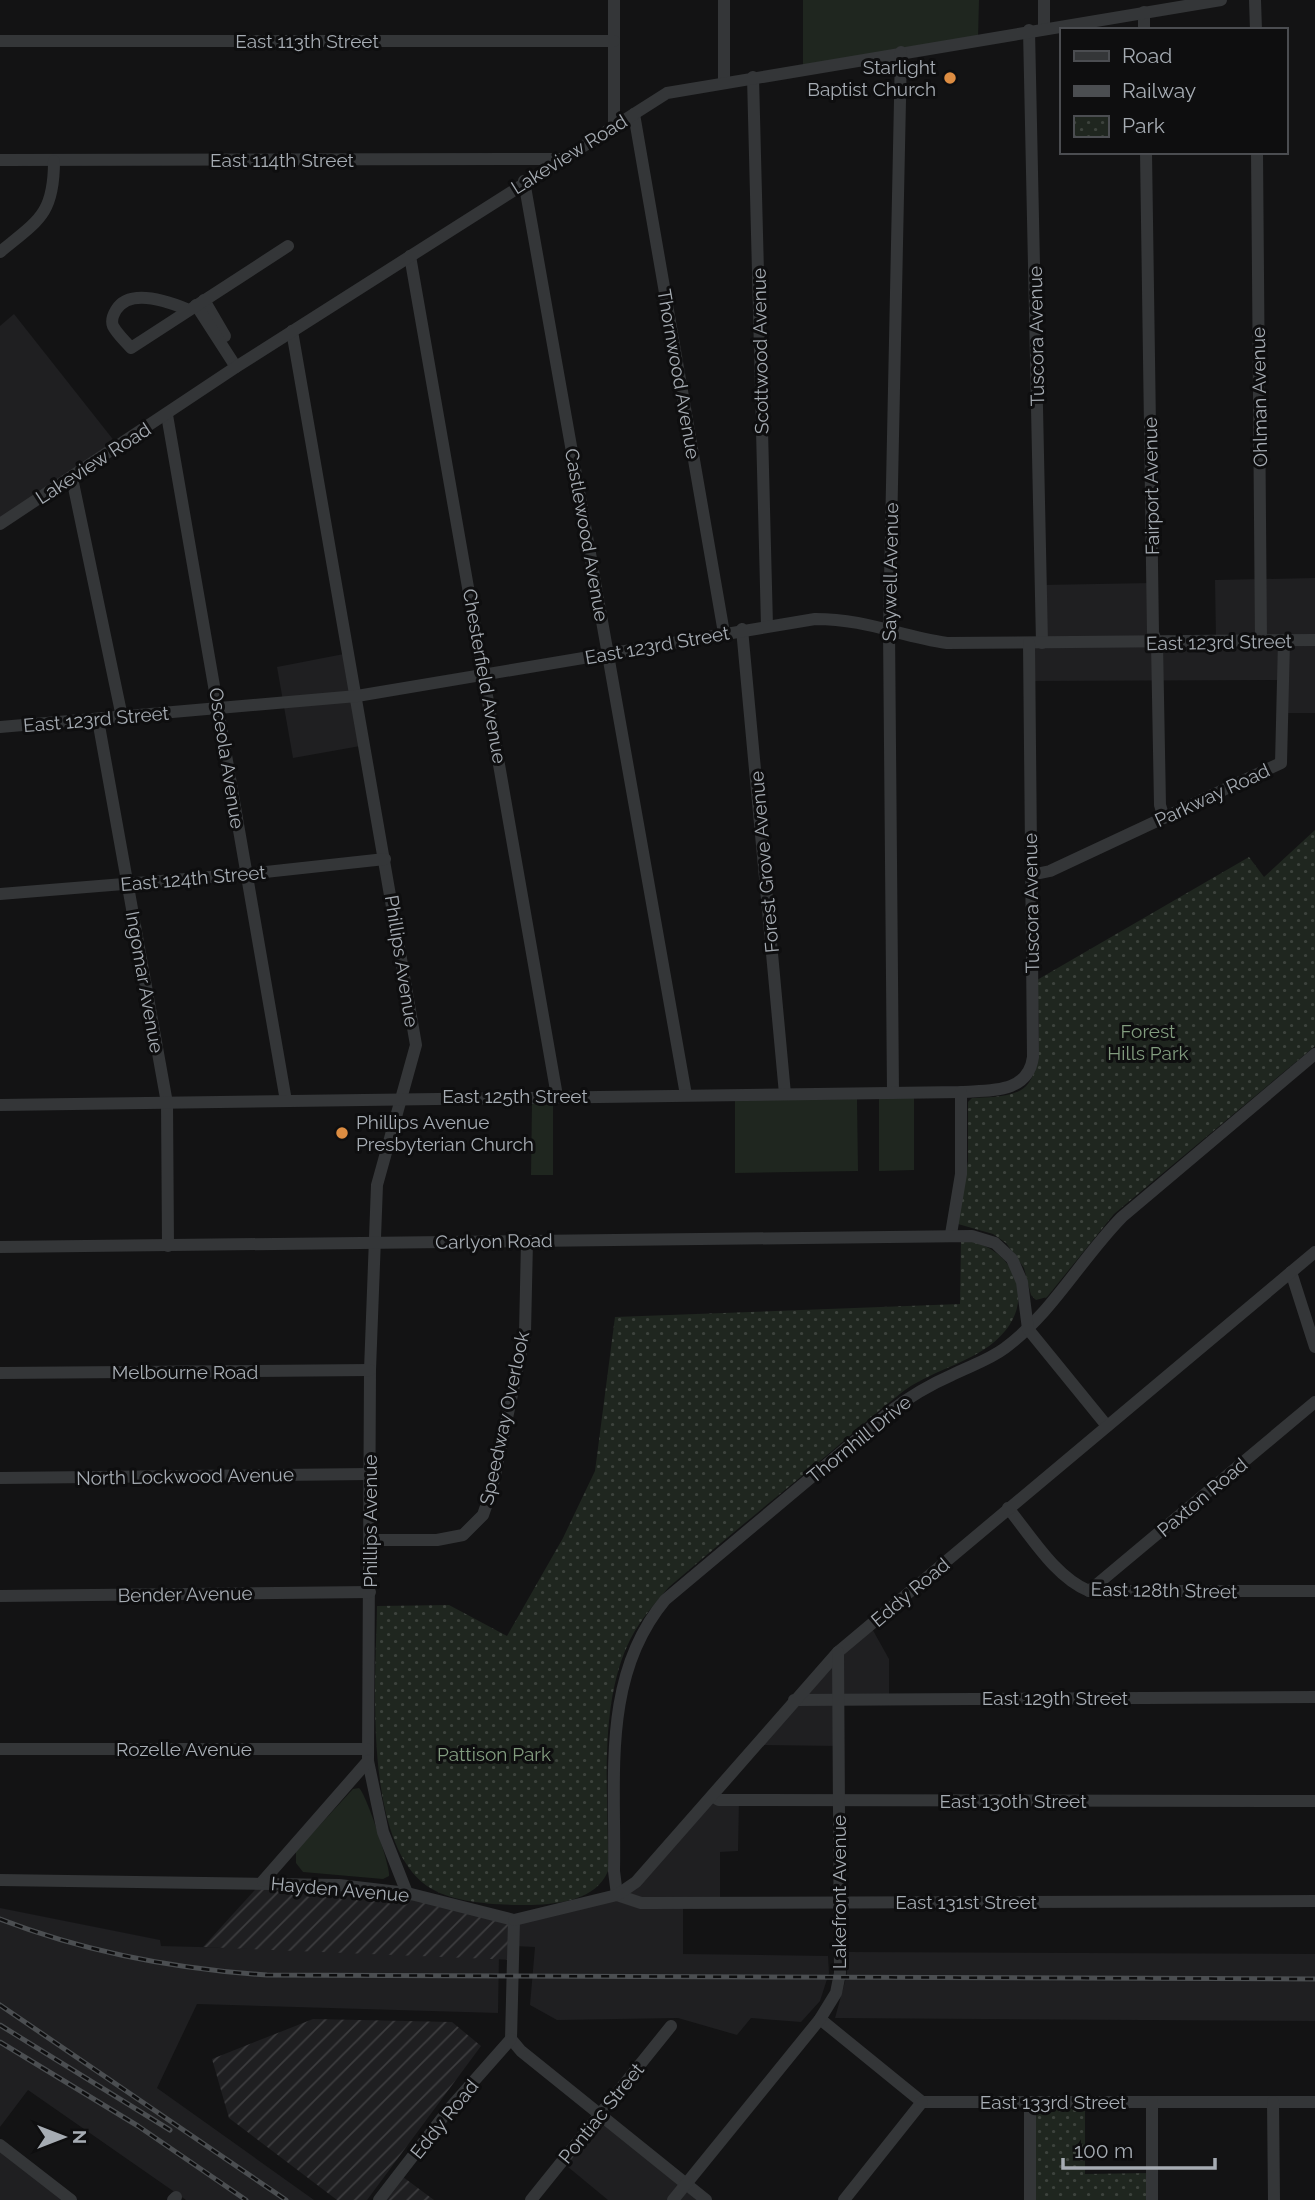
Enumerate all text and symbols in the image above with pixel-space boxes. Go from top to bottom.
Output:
legend [1060,28,1287,154]
street label: East 113th Street [235,30,379,52]
text: Road [1122,43,1172,68]
place label: Starlight Baptist Church [807,56,937,100]
marker: Starlight Baptist Church [942,70,958,86]
text: Railway [1122,78,1196,103]
street label: Lakeview Road [507,110,631,198]
text: Park [1122,113,1165,138]
street label: East 114th Street [210,149,355,171]
street label: Tuscora Avenue [1024,266,1048,406]
street label: Scottwood Avenue [748,268,772,434]
street label: Thornwood Avenue [653,287,705,461]
street label: Ohlman Avenue [1247,327,1271,467]
street label: Fairport Avenue [1139,417,1163,555]
street label: Lakeview Road [31,418,155,508]
street label: Castlewood Avenue [561,447,613,623]
street label: Saywell Avenue [878,502,902,642]
street label: Chesterfield Avenue [459,587,511,765]
street label: East 123rd Street [583,621,732,669]
street label: East 123rd Street [1146,630,1293,654]
street label: Osceola Avenue [205,686,249,830]
street label: East 123rd Street [22,702,170,736]
street label: Parkway Road [1151,759,1273,831]
street label: Forest Grove Avenue [745,770,783,954]
street label: Tuscora Avenue [1019,833,1043,973]
street label: East 124th Street [120,861,267,895]
street label: Phillips Avenue [381,893,423,1029]
street label: Ingomar Avenue [122,909,168,1055]
park label: Forest Hills Park [1107,1020,1189,1064]
street label: East 125th Street [442,1085,588,1107]
place label: Phillips Avenue Presbyterian Church [356,1111,534,1155]
marker: Phillips Avenue Presbyterian Church [334,1125,350,1141]
street label: Carlyon Road [435,1229,553,1253]
street label: Speedway Overlook [475,1329,533,1507]
street label: Melbourne Road [112,1361,258,1383]
street label: Thornhill Drive [803,1391,915,1487]
street label: Paxton Road [1153,1453,1251,1541]
street label: Phillips Avenue [359,1454,381,1588]
street label: North Lockwood Avenue [76,1463,294,1489]
street label: Eddy Road [866,1553,954,1631]
street label: East 128th Street [1091,1578,1238,1602]
street label: Bender Avenue [117,1582,253,1606]
street label: East 129th Street [982,1687,1129,1709]
street label: Rozelle Avenue [116,1738,252,1760]
park label: Pattison Park [437,1743,551,1765]
street label: East 130th Street [939,1790,1087,1812]
street label: Lakefront Avenue [828,1815,850,1969]
street label: Hayden Avenue [270,1872,410,1906]
street label: East 131st Street [895,1891,1037,1913]
street label: Pontiac Street [554,2058,649,2168]
street label: Eddy Road [406,2075,482,2163]
street label: East 133rd Street [980,2091,1127,2113]
north arrow [28,2102,98,2172]
scale bar [1063,2126,1215,2170]
text: N [69,2130,91,2144]
text: 100 m [1074,2138,1133,2163]

